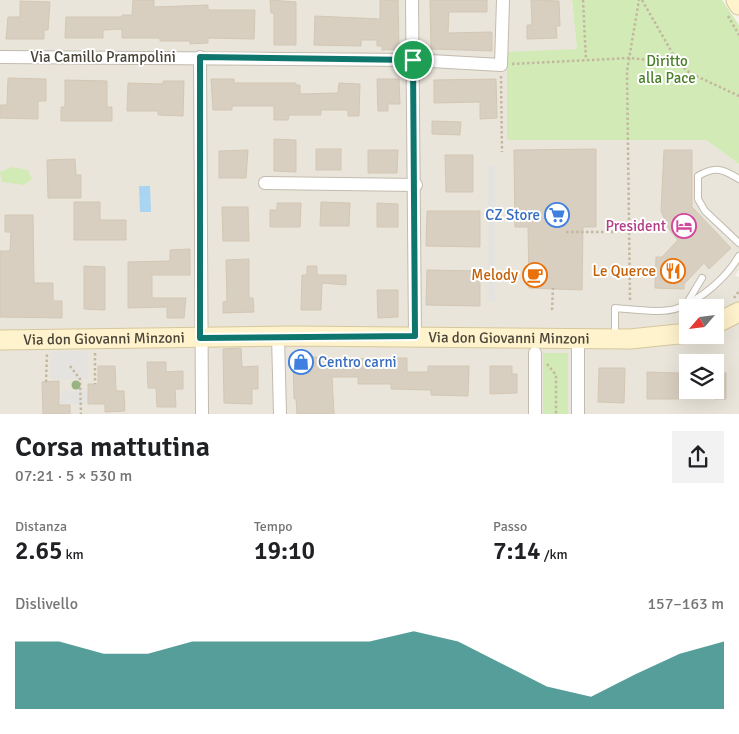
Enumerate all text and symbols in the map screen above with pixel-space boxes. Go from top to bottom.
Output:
pin [392,39,434,81]
icon: arrive [399,46,427,74]
street label: Via Camillo Prampolini [30,48,176,66]
park label: Diritto alla Pace [638,52,696,87]
supermarket icon: CZ Store [544,202,570,228]
place label: CZ Store [485,206,540,224]
hotel icon: President [671,213,697,239]
place label: President [605,217,666,235]
restaurant icon: Le Querce [660,258,686,284]
cafe icon: Melody [522,262,548,288]
place label: Le Querce [593,262,656,280]
place label: Melody [471,266,518,284]
north arrow [679,299,724,344]
map controls [679,299,724,399]
street label: Via don Giovanni Minzoni [23,328,185,349]
street label: Via don Giovanni Minzoni [428,328,590,348]
shop icon: Centro carni [288,349,314,375]
place label: Centro carni [318,353,397,371]
button: layers [679,354,724,399]
text: Corsa mattutina [15,430,210,464]
button: share [672,431,724,483]
text: 07:21 · 5 × 530 m [15,466,132,486]
text: Distanza [15,518,67,535]
text: Tempo [254,518,293,535]
text: Passo [493,518,527,535]
text: 2.65 [15,535,62,566]
text: 19:10 [254,535,315,566]
text: 7:14 [493,535,541,566]
text: km [62,546,84,563]
text: /km [541,546,568,563]
text: Dislivello [15,594,78,614]
text: 157–163 m [647,594,724,614]

